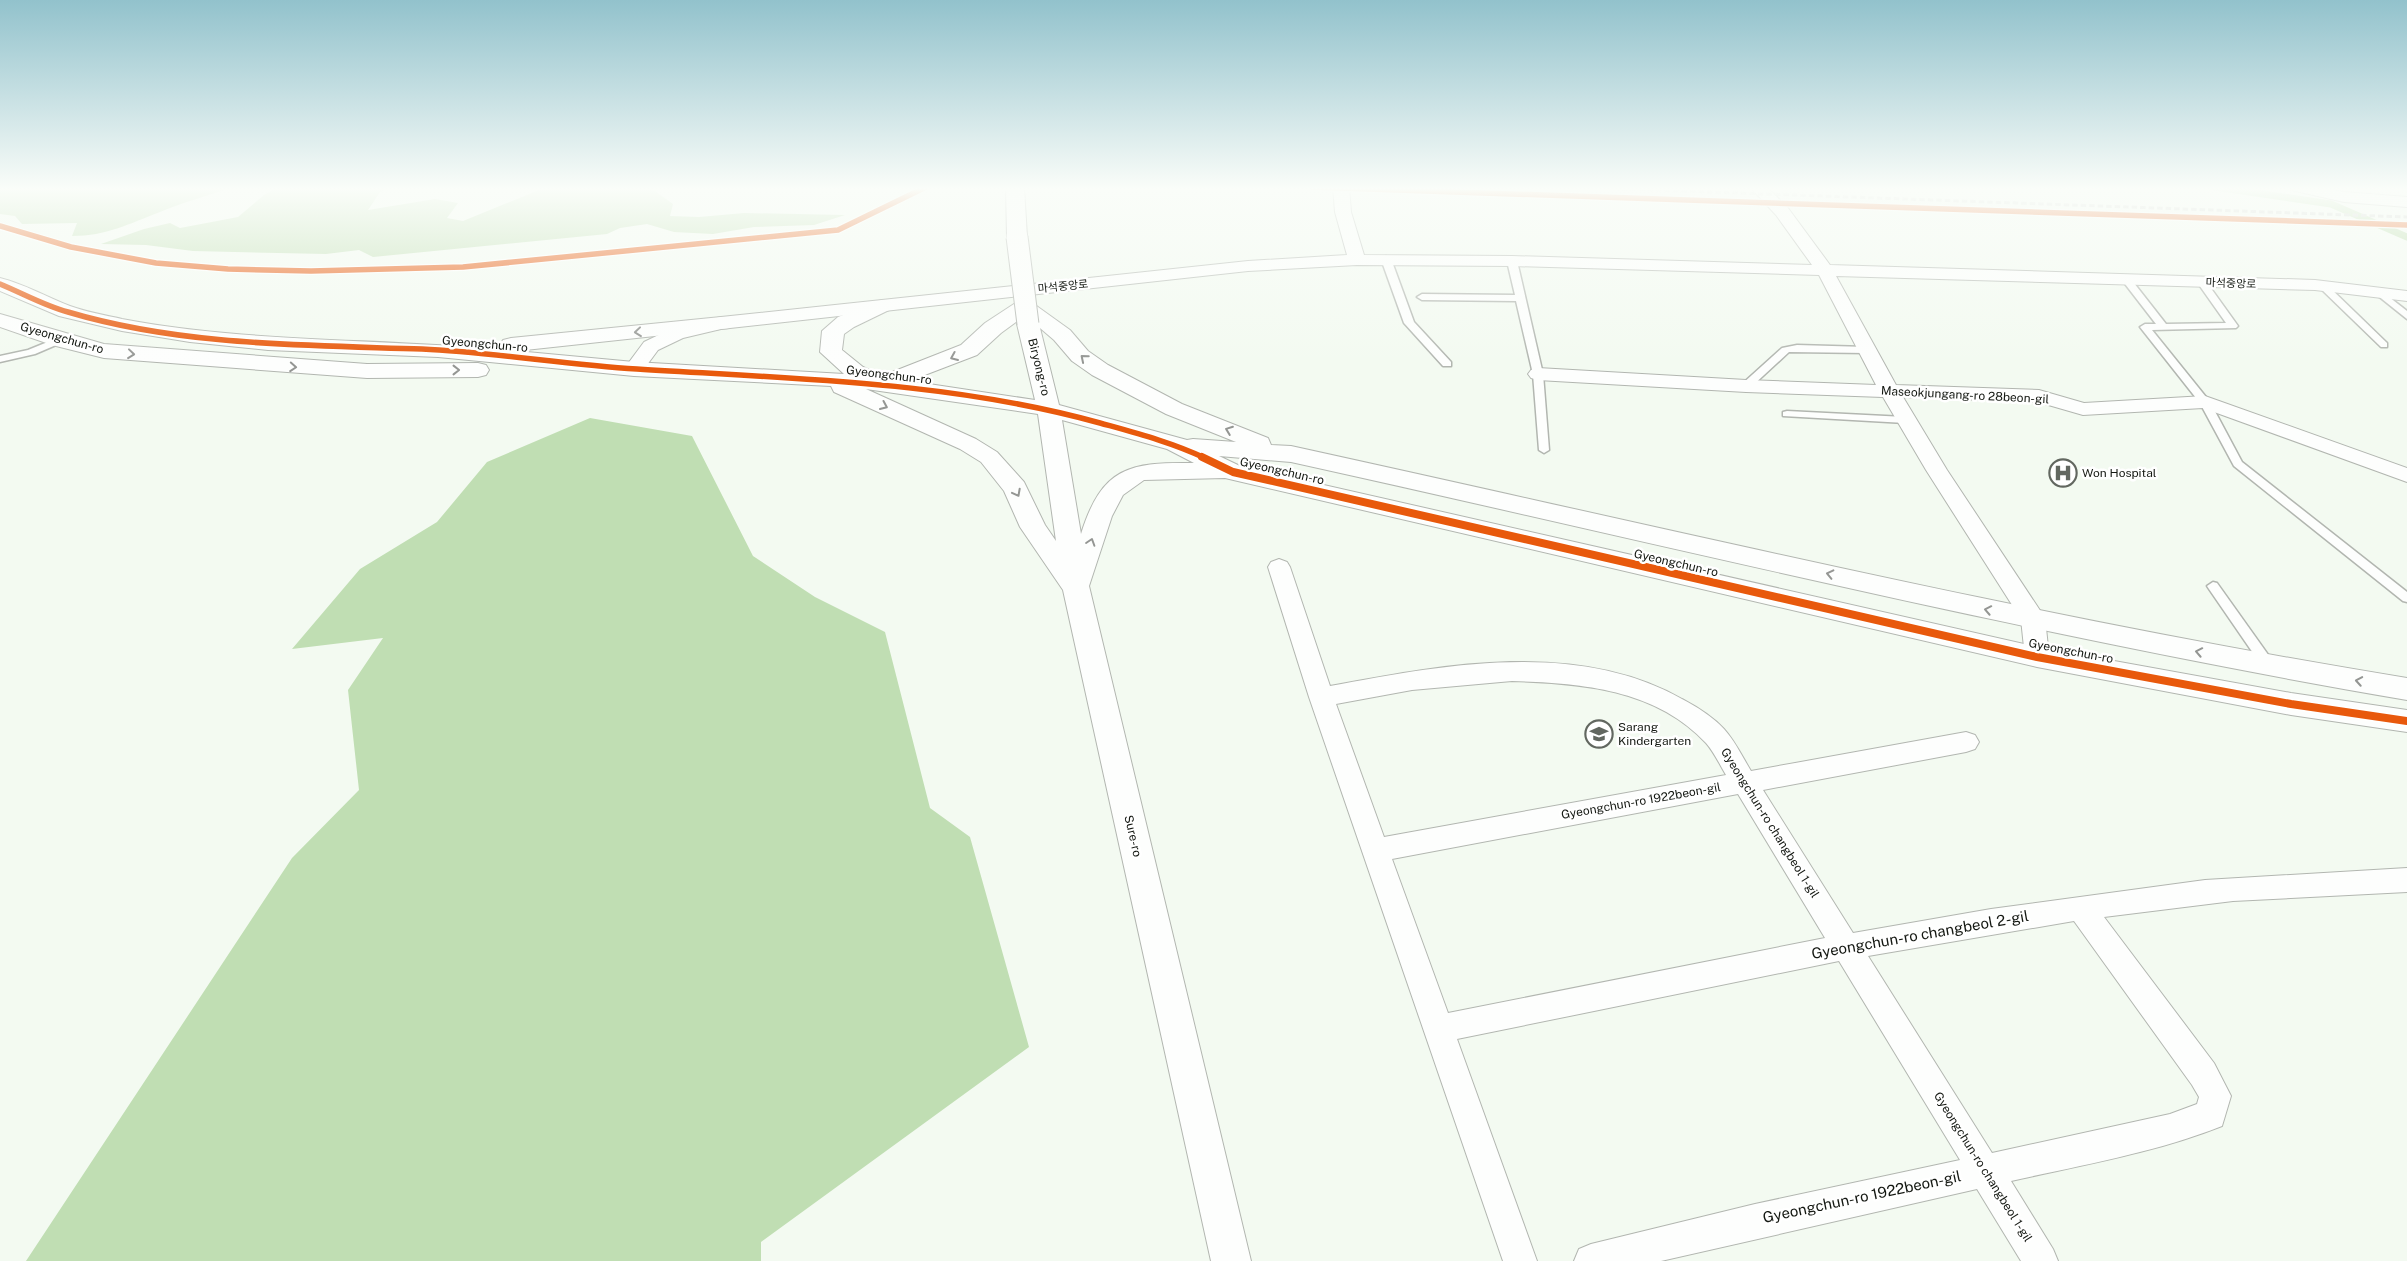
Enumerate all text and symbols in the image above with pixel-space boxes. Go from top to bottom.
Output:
street label: 마석중앙로 [2206,276,2256,290]
street label: 마석중앙로 [1037,277,1089,295]
street label: Gyeongchun-ro [19,319,106,357]
one-way arrow [634,326,642,337]
street label: Gyeongchun-ro [441,333,529,355]
street label: Biryong-ro [1025,337,1053,397]
one-way arrow [128,348,136,359]
one-way arrow [950,350,959,361]
one-way arrow [1081,356,1090,364]
one-way arrow [290,361,298,372]
street label: Gyeongchun-ro [845,363,933,387]
one-way arrow [452,365,460,375]
street label: Maseokjungang-ro 28beon-gil [1880,384,2050,406]
one-way arrow [879,400,888,410]
one-way arrow [1225,426,1234,437]
street label: Gyeongchun-ro [1238,454,1326,488]
hospital icon: Won Hospital [2048,458,2078,488]
place label: Won Hospital [2082,466,2157,480]
one-way arrow [1011,488,1021,497]
one-way arrow [1085,538,1095,547]
street label: Gyeongchun-ro [1632,546,1720,580]
one-way arrow [1825,569,1834,580]
one-way arrow [1984,605,1993,615]
street label: Gyeongchun-ro [2027,636,2115,666]
one-way arrow [2195,647,2204,657]
one-way arrow [2355,676,2363,687]
school or university icon: Sarang Kindergarten [1584,719,1614,749]
place label: Sarang Kindergarten [1618,720,1691,748]
street label: Gyeongchun-ro changbeol 1-gil [1718,746,1822,901]
street label: Gyeongchun-ro 1922beon-gil [1560,780,1722,822]
street label: Sure-ro [1121,814,1145,858]
street label: Gyeongchun-ro changbeol 2-gil [1810,907,2030,962]
street label: Gyeongchun-ro changbeol 1-gil [1931,1090,2035,1245]
street label: Gyeongchun-ro 1922beon-gil [1761,1167,1963,1226]

